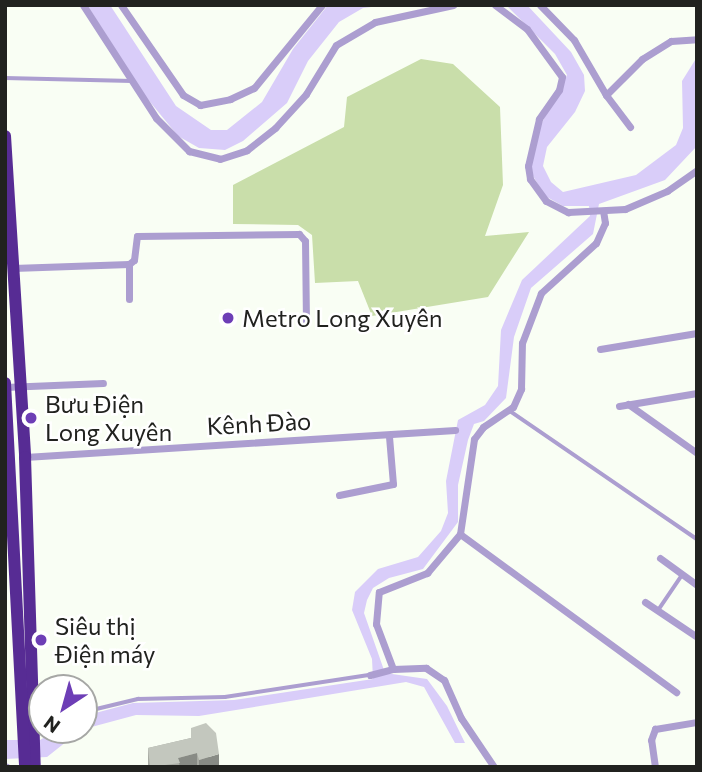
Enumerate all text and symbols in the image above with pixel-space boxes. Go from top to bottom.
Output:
place label: Metro Long Xuyên [242,304,443,332]
marker: Metro Long Xuyên [220,310,236,326]
place label: Bưu Điện Long Xuyên [45,390,172,446]
street label: Kênh Đào [206,406,312,440]
marker: Bưu Điện Long Xuyên [23,410,39,426]
place label: Siêu thị Điện máy [55,612,155,668]
marker: Siêu thị Điện máy [33,632,49,648]
north arrow [28,674,98,744]
text: N [39,711,64,738]

